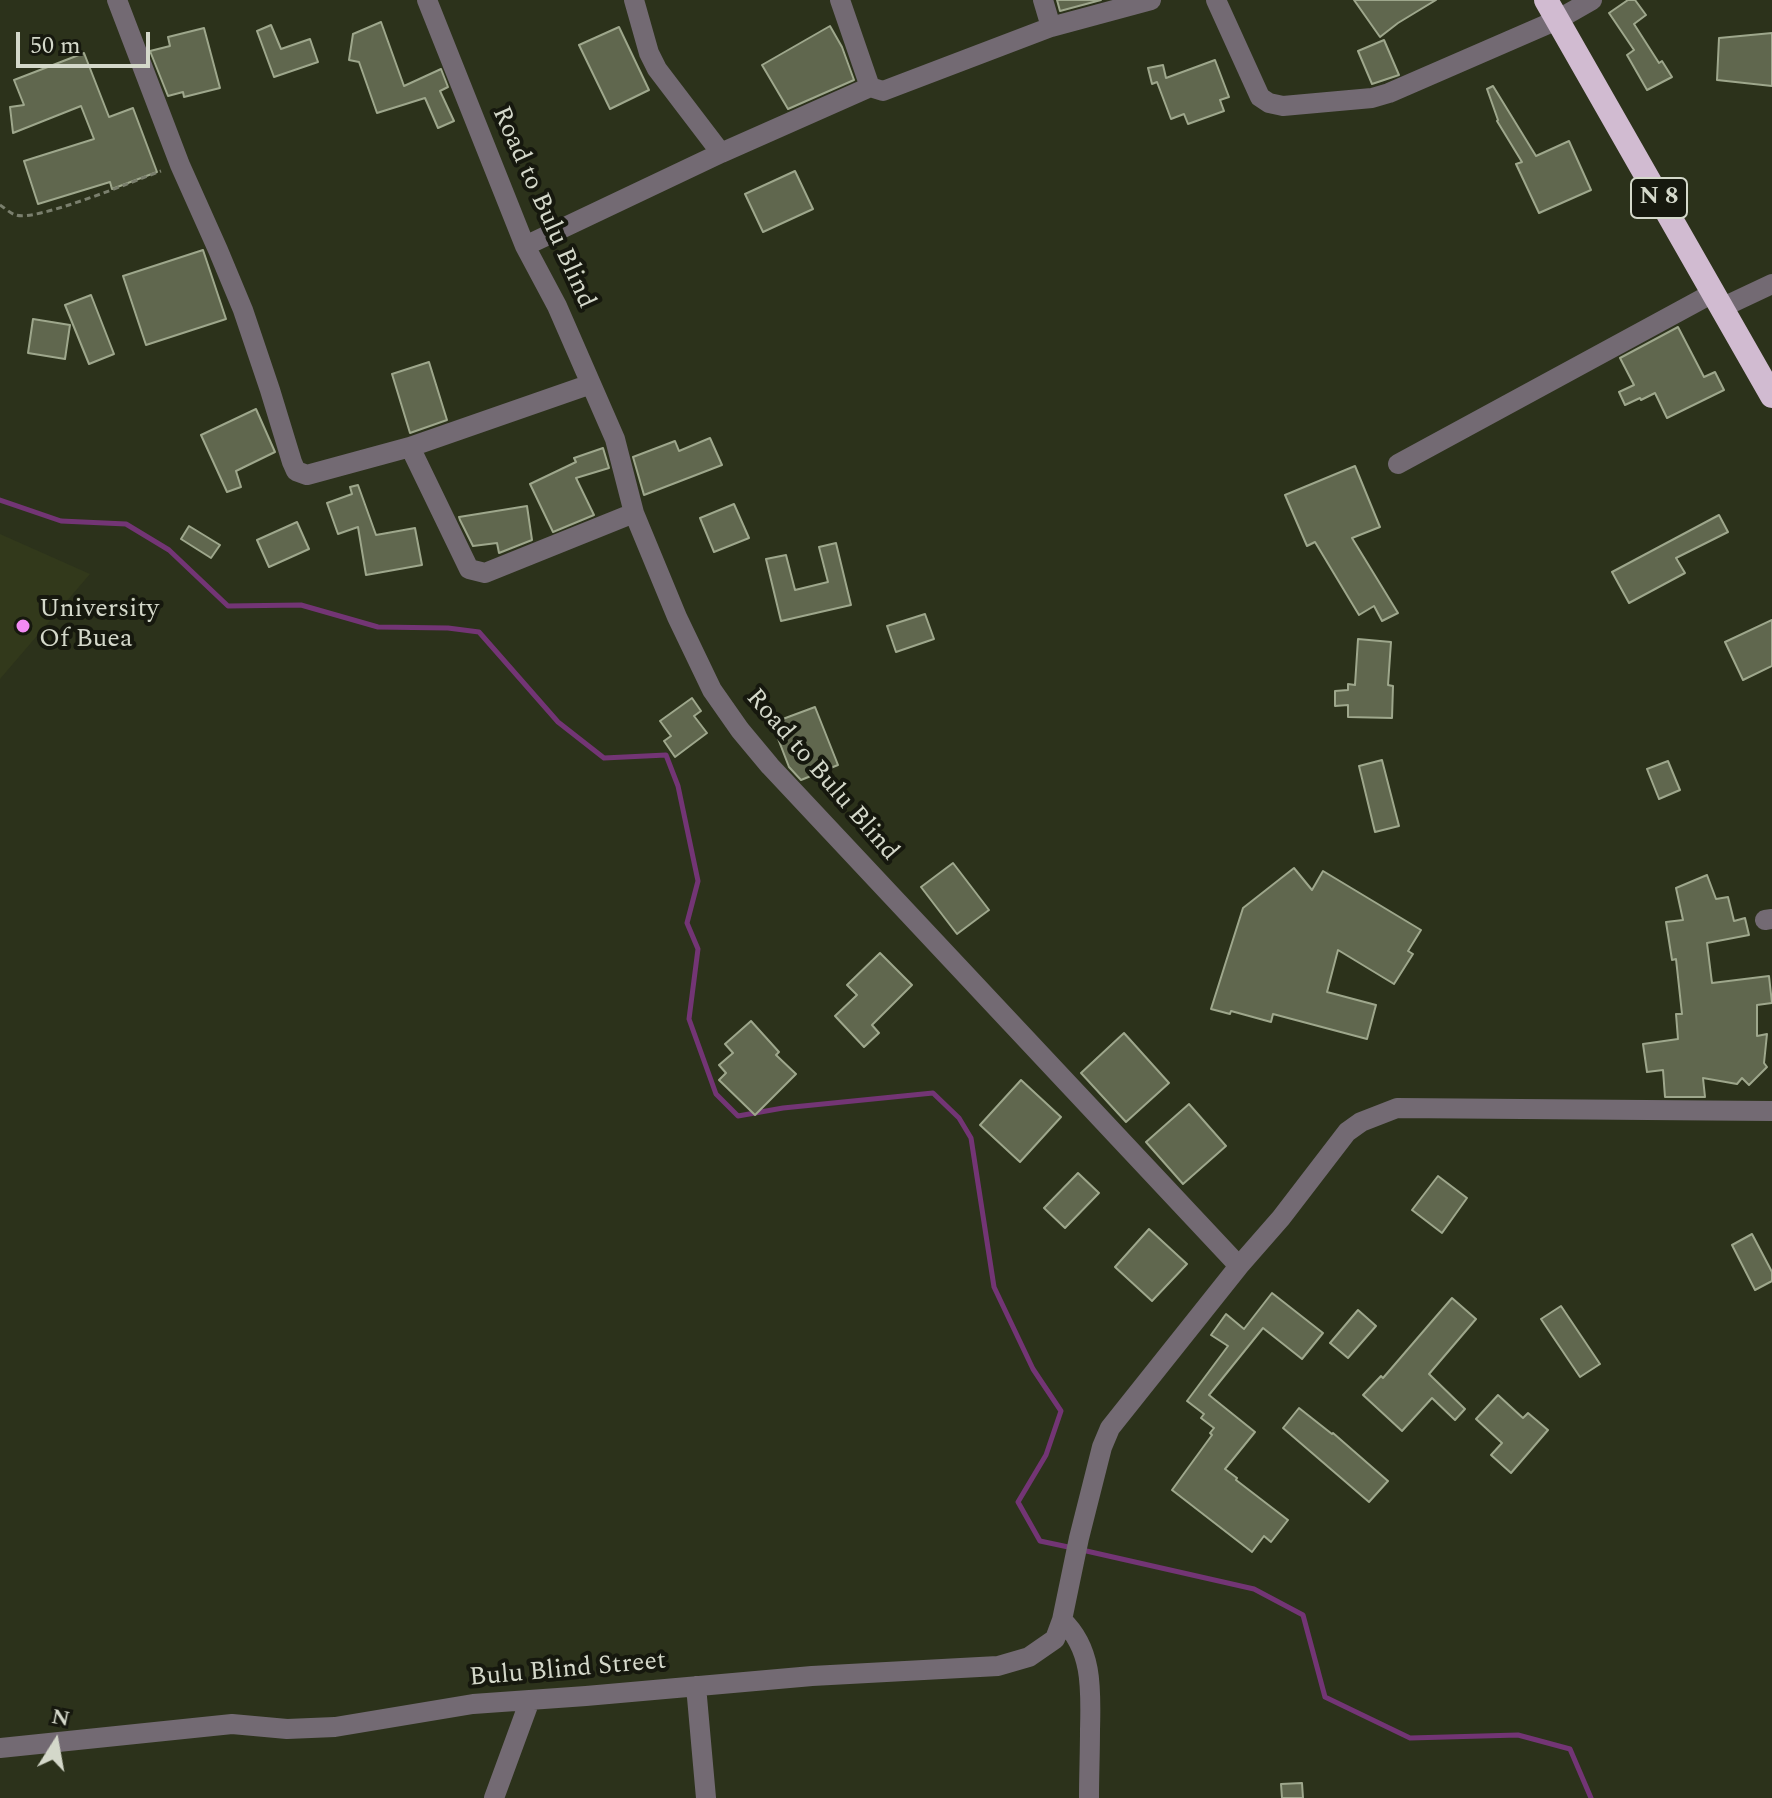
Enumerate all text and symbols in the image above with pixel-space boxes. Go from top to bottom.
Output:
scale bar [20,16,154,66]
text: 50 m [30,28,81,64]
street label: Road to Bulu Blind [484,102,600,314]
road number: N 8 [1631,178,1687,218]
place label: University Of Buea [39,595,159,656]
marker: University Of Buea [14,617,32,635]
street label: Road to Bulu Blind [738,684,904,868]
street label: Bulu Blind Street [468,1647,668,1695]
text: N [49,1700,73,1736]
north arrow [16,1702,96,1782]

